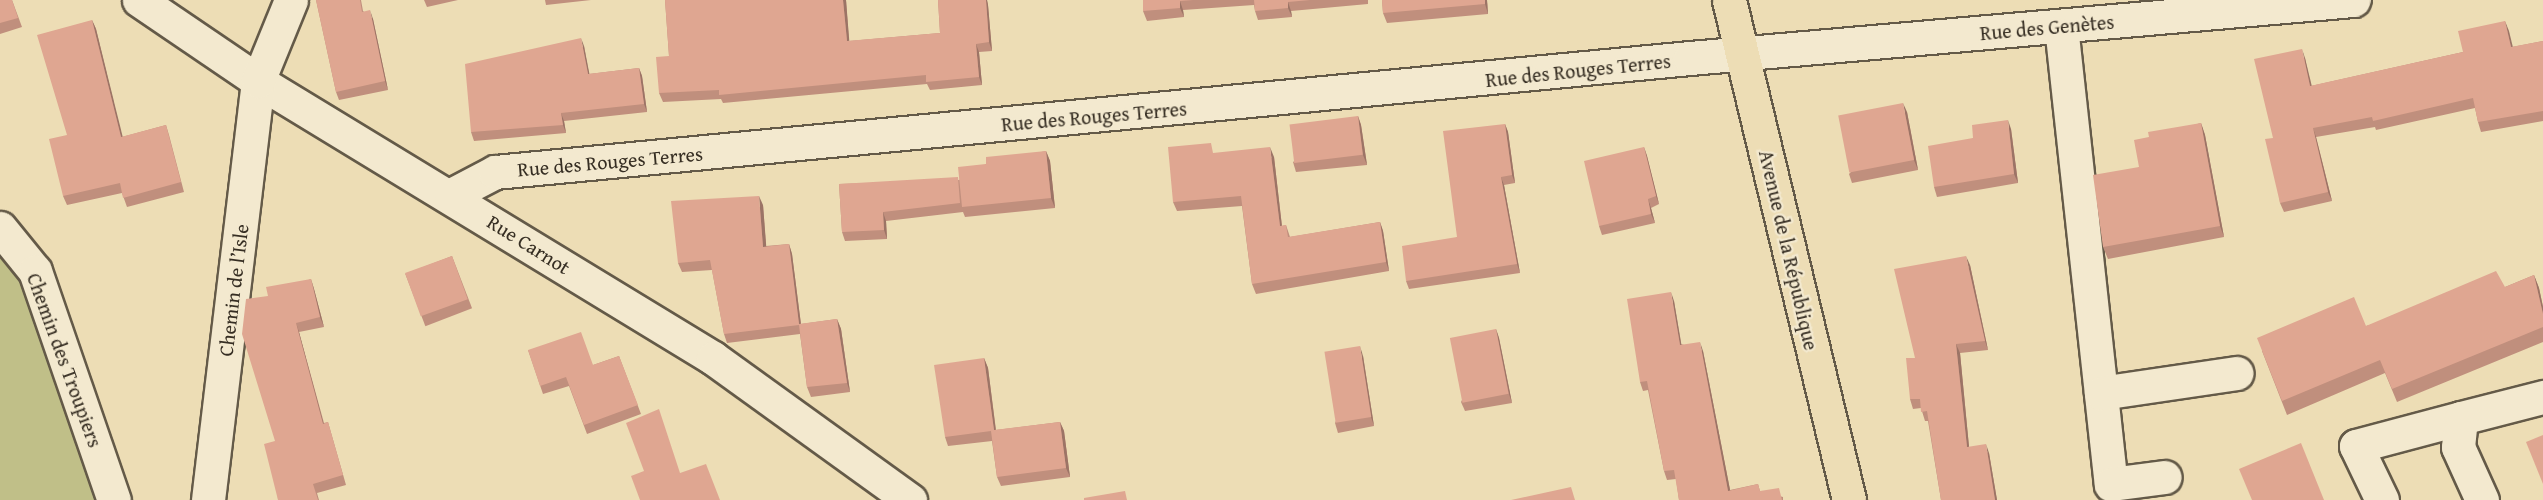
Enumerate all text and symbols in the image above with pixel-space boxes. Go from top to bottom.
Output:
street label: Rue des Genètes [1979,9,2115,45]
street label: Rue des Rouges Terres [1484,48,1672,92]
street label: Rue des Rouges Terres [1000,96,1188,136]
street label: Rue des Rouges Terres [516,141,704,181]
street label: Avenue de la République [1754,148,1824,352]
street label: Rue Carnot [483,209,575,279]
street label: Chemin de l’Isle [213,223,253,357]
street label: Chemin des Troupiers [22,270,108,450]

